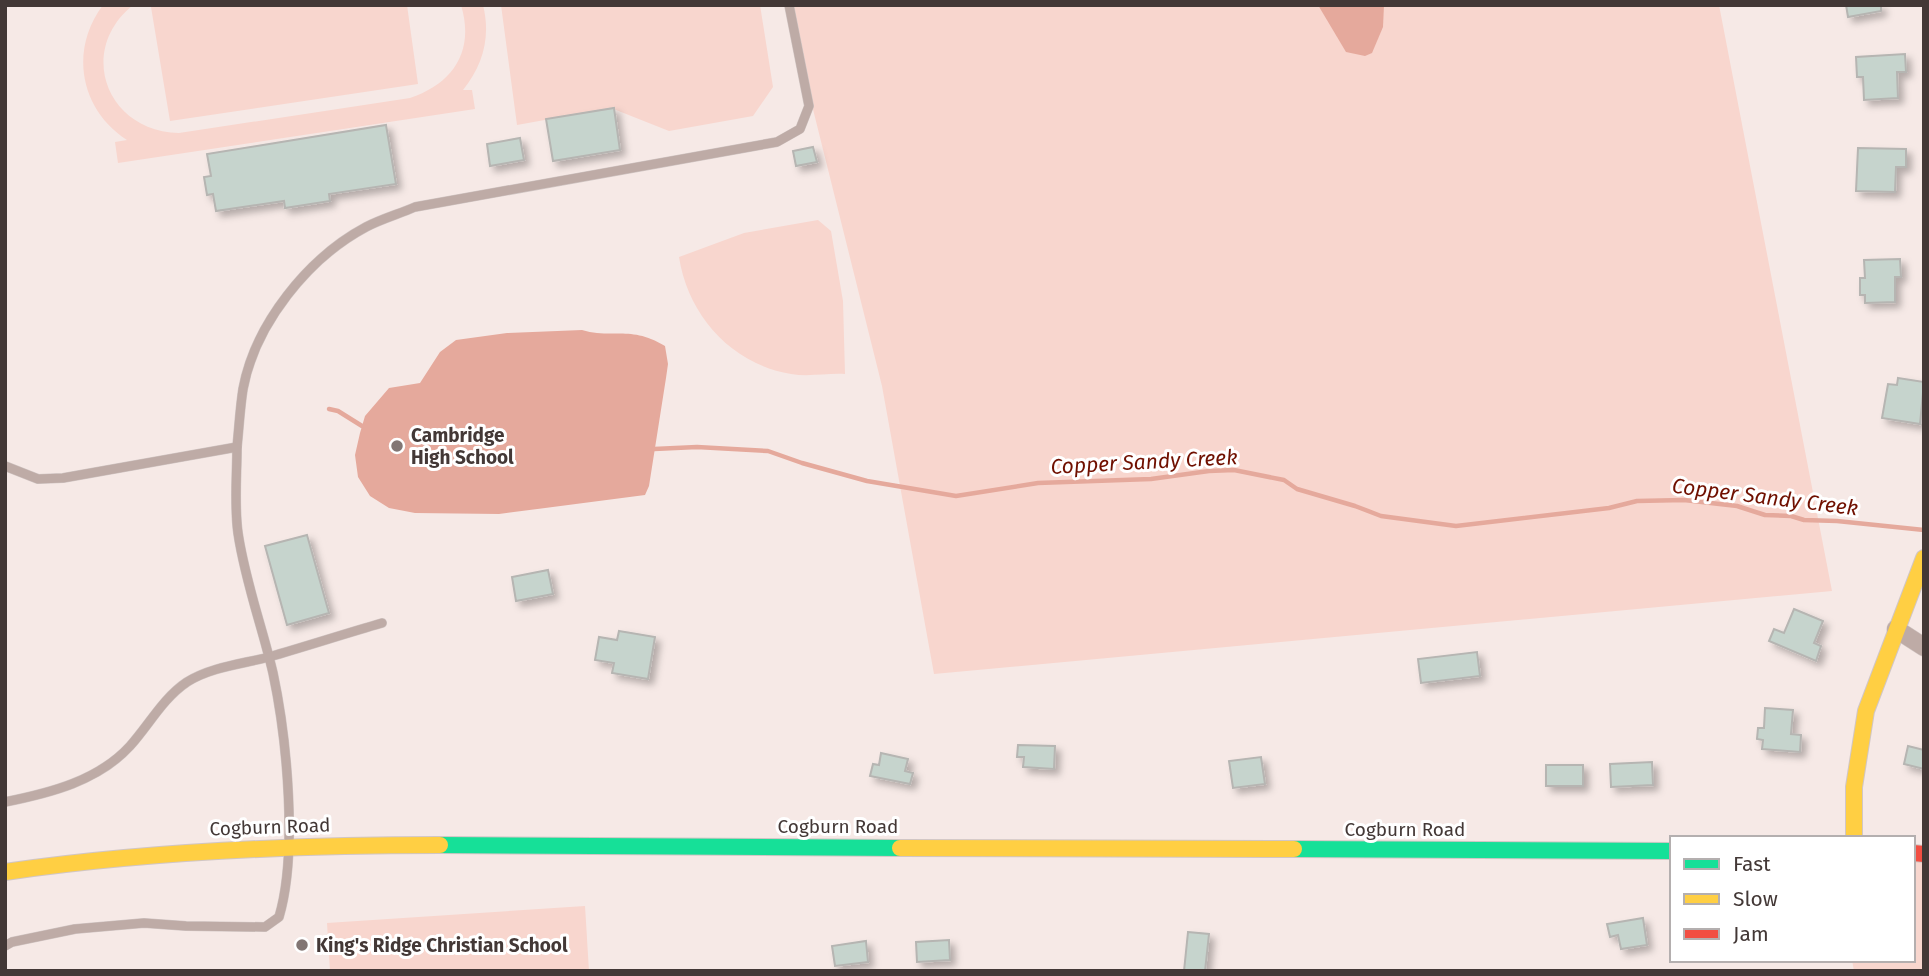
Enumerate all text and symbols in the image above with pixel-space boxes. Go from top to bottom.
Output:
place label: Cambridge High School [411,424,514,469]
marker: Cambridge High School [389,438,405,454]
water label: Copper Sandy Creek [1050,444,1238,480]
water label: Copper Sandy Creek [1671,473,1859,521]
street label: Cogburn Road [209,813,331,841]
street label: Cogburn Road [778,815,898,838]
street label: Cogburn Road [1345,818,1465,841]
legend [1670,836,1915,962]
text: Fast [1733,851,1771,877]
text: Slow [1733,886,1778,912]
text: Jam [1733,921,1769,947]
place label: King's Ridge Christian School [316,934,568,957]
marker: King's Ridge Christian School [294,937,310,953]

